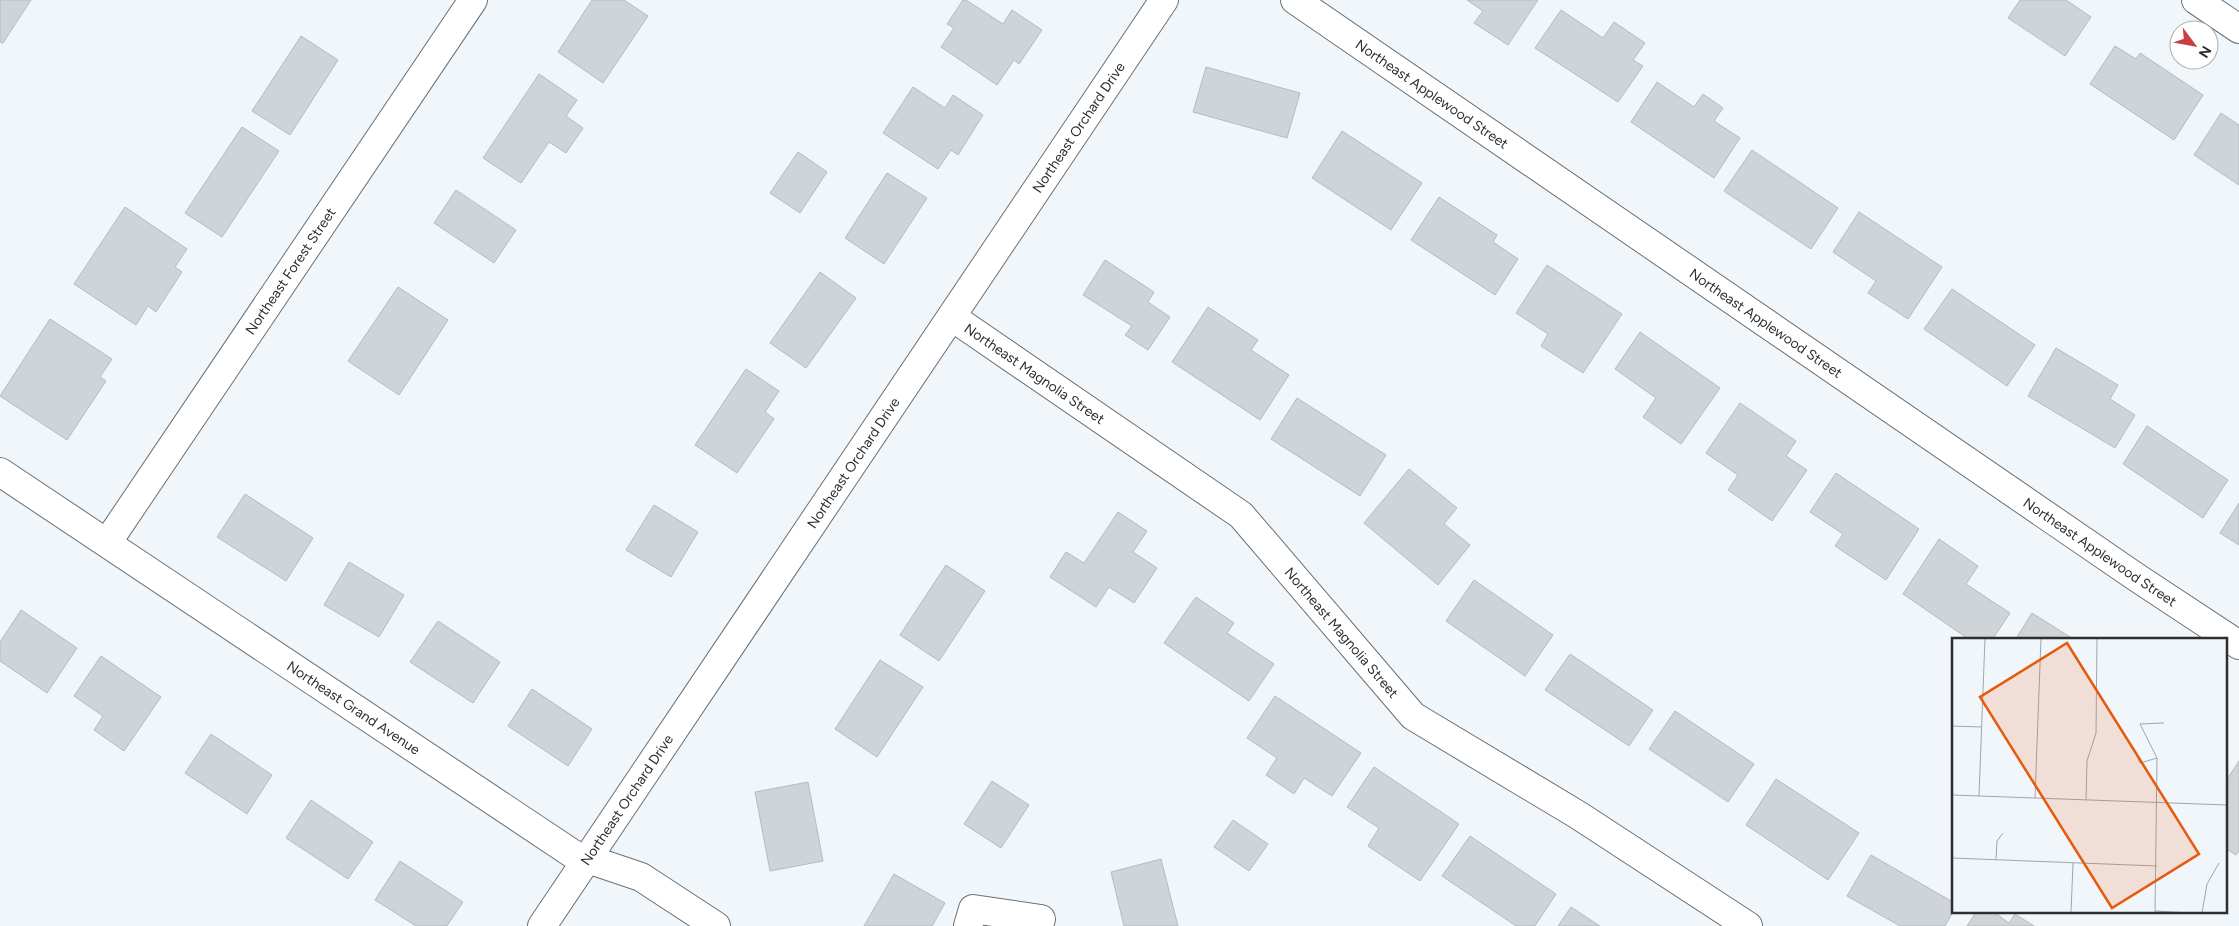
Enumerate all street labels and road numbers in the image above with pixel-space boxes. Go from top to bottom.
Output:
street label: Northeast Applewood Street [1352,36,1512,152]
street label: Northeast Orchard Drive [1028,59,1129,196]
street label: Northeast Forest Street [241,204,339,338]
street label: Northeast Applewood Street [1686,265,1845,381]
street label: Northeast Magnolia Street [961,320,1108,428]
street label: Northeast Orchard Drive [803,394,903,531]
street label: Northeast Applewood Street [2020,494,2180,610]
street label: Northeast Magnolia Street [1281,564,1402,701]
street label: Northeast Grand Avenue [284,657,424,758]
street label: Northeast Orchard Drive [577,731,677,868]

